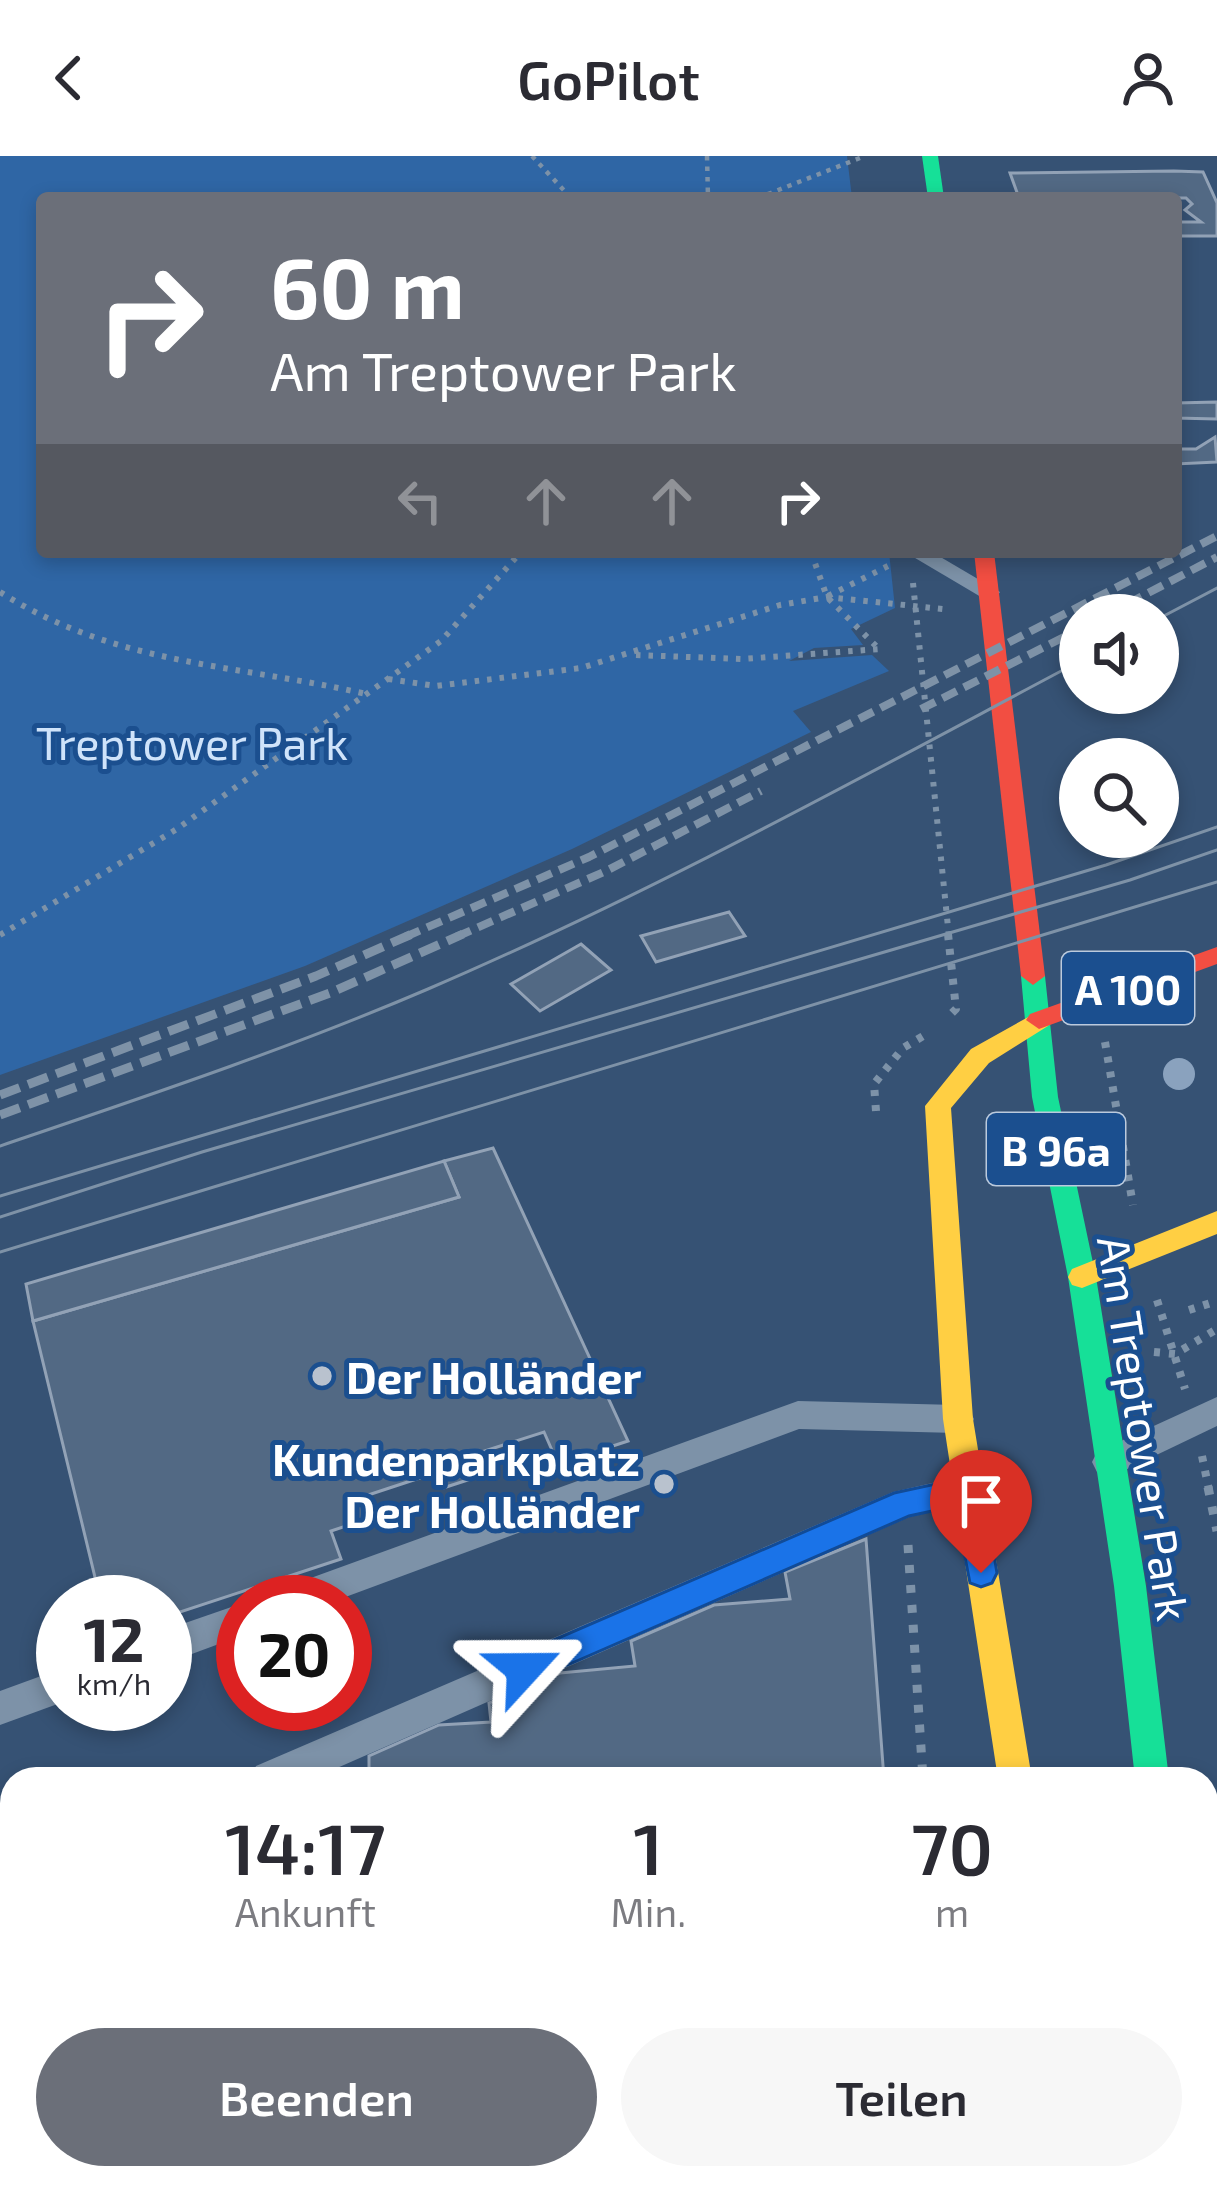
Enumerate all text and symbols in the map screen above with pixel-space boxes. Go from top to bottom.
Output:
icon: back [36,45,102,111]
icon: person [1115,45,1181,111]
text: GoPilot [517,46,700,111]
text: 60 m [270,235,465,336]
icon: right [72,240,228,396]
text: Am Treptower Park [270,337,737,402]
icon: left [387,468,453,534]
icon: ahead [513,468,579,534]
icon: ahead [639,468,705,534]
icon: right [765,468,831,534]
map controls [1059,594,1179,858]
button: sound [1059,594,1179,714]
park label: Treptower Park [36,715,348,769]
button: search [1059,738,1179,858]
road number: A 100 [1062,952,1194,1024]
road number: B 96a [987,1113,1125,1185]
street label: Am Treptower Park [1088,1232,1202,1624]
place label: Der Holländer [346,1349,642,1403]
marker: Der Holländer [309,1363,335,1389]
place label: Kundenparkplatz Der Holländer [272,1431,640,1537]
pin [930,1450,1032,1573]
icon: arrive [948,1468,1014,1534]
marker: Kundenparkplatz Der Holländer [651,1471,677,1497]
speed limit sign: 20 [216,1575,372,1731]
text: 12 [84,1602,144,1674]
position arrow [461,1606,587,1732]
text: km/h [77,1665,151,1701]
text: 14:17 [225,1803,386,1889]
text: 1 [633,1803,663,1889]
text: 70 [911,1803,993,1889]
text: Ankunft [235,1888,376,1935]
text: Min. [611,1888,686,1935]
text: m [935,1888,969,1935]
button: Beenden [36,2028,597,2166]
button: Teilen [621,2028,1182,2166]

